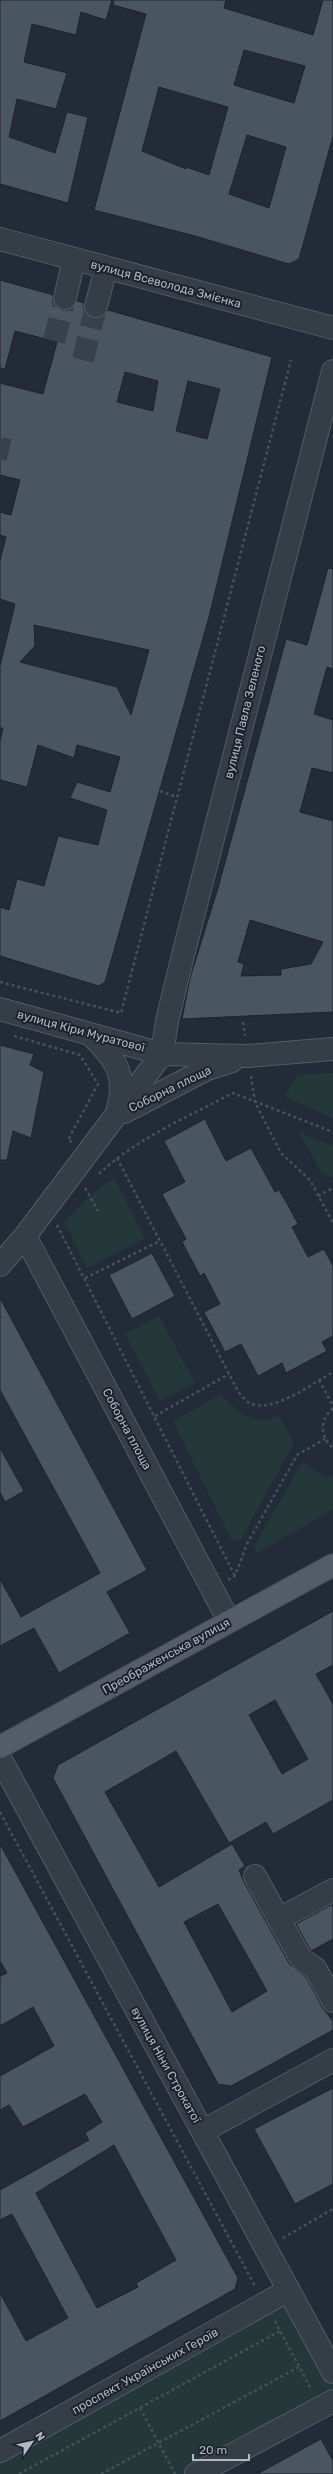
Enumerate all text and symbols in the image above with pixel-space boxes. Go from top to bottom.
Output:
street label: вулиця Всеволода Змієнка [89,257,243,311]
street label: вулиця Павла Зеленого [222,644,268,780]
street label: вулиця Кіри Муратової [16,1007,147,1055]
street label: Соборна площа [126,1063,214,1115]
street label: Соборна площа [100,1386,154,1472]
street label: Преображенська вулиця [100,1615,232,1697]
street label: вулиця Ніни Строкатої [128,2005,204,2126]
street label: проспект Українських Героїв [69,2325,221,2417]
north arrow [12,2422,52,2462]
text: N [32,2430,48,2444]
scale bar [193,2436,249,2462]
text: 20 m [199,2443,227,2457]

